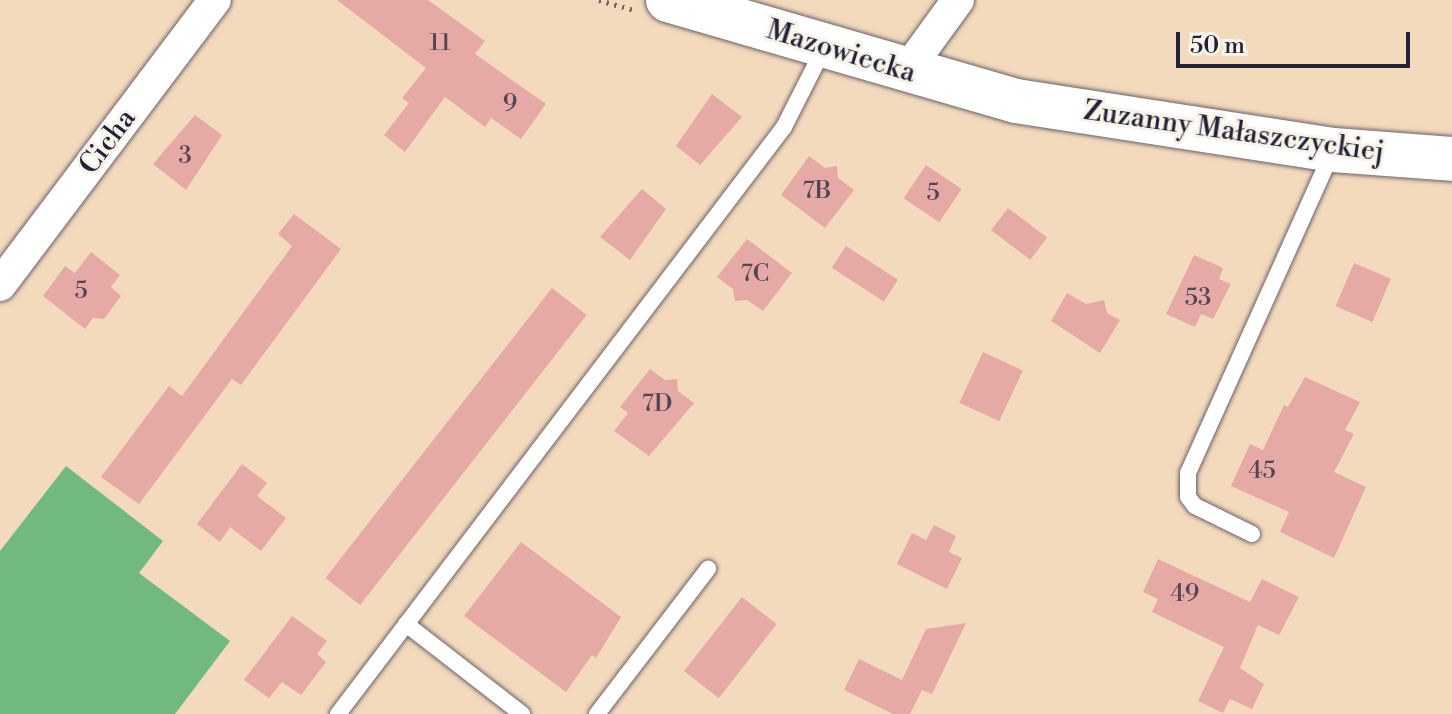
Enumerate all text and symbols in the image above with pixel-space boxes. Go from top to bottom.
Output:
street label: Mazowiecka [762,13,920,91]
scale bar [1180,16,1414,66]
house number: 11 [429,30,451,58]
text: 50 m [1190,31,1245,61]
house number: 9 [503,91,517,119]
street label: Zuzanny Małaszczyckiej [1081,94,1387,170]
street label: Cicha [73,103,143,181]
house number: 3 [178,143,192,171]
house number: 7B [803,178,831,206]
house number: 5 [926,180,940,208]
house number: 7C [741,261,769,289]
house number: 5 [74,278,88,306]
house number: 53 [1185,285,1211,313]
house number: 7D [642,391,672,419]
house number: 45 [1248,458,1276,486]
house number: 49 [1171,581,1199,609]

